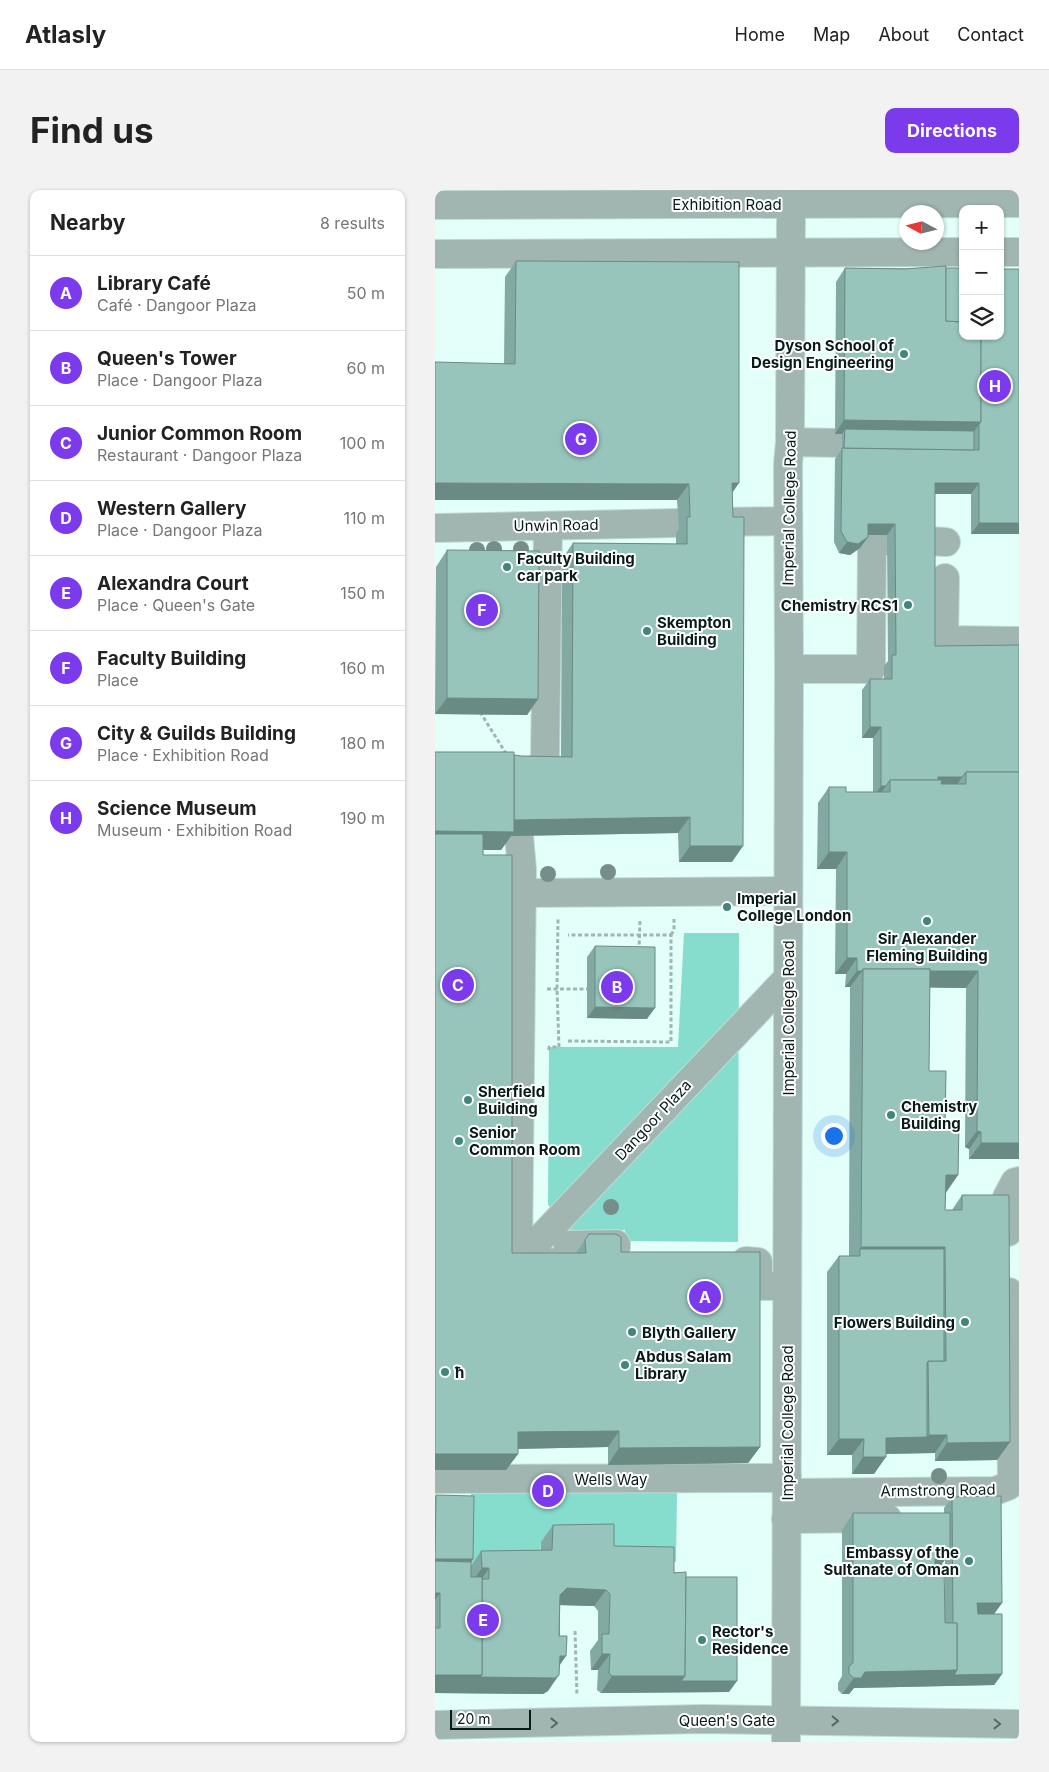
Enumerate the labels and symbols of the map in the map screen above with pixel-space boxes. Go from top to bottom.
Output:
street label: Exhibition Road [672,195,782,214]
north arrow [899,205,944,250]
place label: Dyson School of Design Engineering [751,336,894,372]
marker: Dyson School of Design Engineering [898,348,910,360]
pin: H [979,367,1011,405]
pin: G [565,420,597,458]
street label: Imperial College Road [778,430,800,586]
street label: Unwin Road [513,515,599,535]
place label: Faculty Building car park [517,549,635,585]
marker: Faculty Building car park [501,561,513,573]
pin: F [466,591,498,629]
place label: Chemistry RCS1 [781,596,898,615]
marker: Chemistry RCS1 [902,599,914,611]
place label: Skempton Building [657,613,731,649]
marker: Skempton Building [641,625,653,637]
place label: Imperial College London [737,889,851,925]
marker: Imperial College London [721,901,733,913]
marker: Sir Alexander Fleming Building [921,915,933,927]
place label: Sir Alexander Fleming Building [866,929,988,965]
street label: Imperial College Road [779,940,798,1096]
pin: C [442,966,474,1004]
pin: B [601,968,633,1006]
street label: Dangoor Plaza [611,1076,695,1164]
place label: Sherfield Building [478,1082,545,1118]
marker: Sherfield Building [462,1094,474,1106]
place label: Chemistry Building [901,1097,977,1133]
marker: Chemistry Building [885,1109,897,1121]
place label: Senior Common Room [469,1123,581,1159]
your location [821,1123,847,1149]
marker: Senior Common Room [453,1135,465,1147]
pin: A [689,1278,721,1316]
place label: Flowers Building [834,1313,955,1332]
marker: Flowers Building [959,1316,971,1328]
place label: Blyth Gallery [642,1323,736,1342]
marker: Blyth Gallery [626,1326,638,1338]
street label: Imperial College Road [778,1345,797,1501]
place label: Abdus Salam Library [635,1347,731,1383]
marker: Abdus Salam Library [619,1359,631,1371]
place label: ħ [454,1363,464,1382]
marker: ħ [439,1366,451,1378]
street label: Wells Way [575,1470,648,1489]
pin: D [532,1472,564,1510]
street label: Armstrong Road [880,1479,996,1501]
place label: Embassy of the Sultanate of Oman [823,1543,959,1579]
marker: Embassy of the Sultanate of Oman [963,1555,975,1567]
pin: E [467,1601,499,1639]
place label: Rector's Residence [712,1622,789,1658]
marker: Rector's Residence [696,1634,708,1646]
scale bar [450,1707,531,1730]
street label: Queen's Gate [679,1711,775,1730]
one-way arrow [831,1716,839,1726]
one-way arrow [550,1717,558,1728]
one-way arrow [994,1719,1001,1729]

